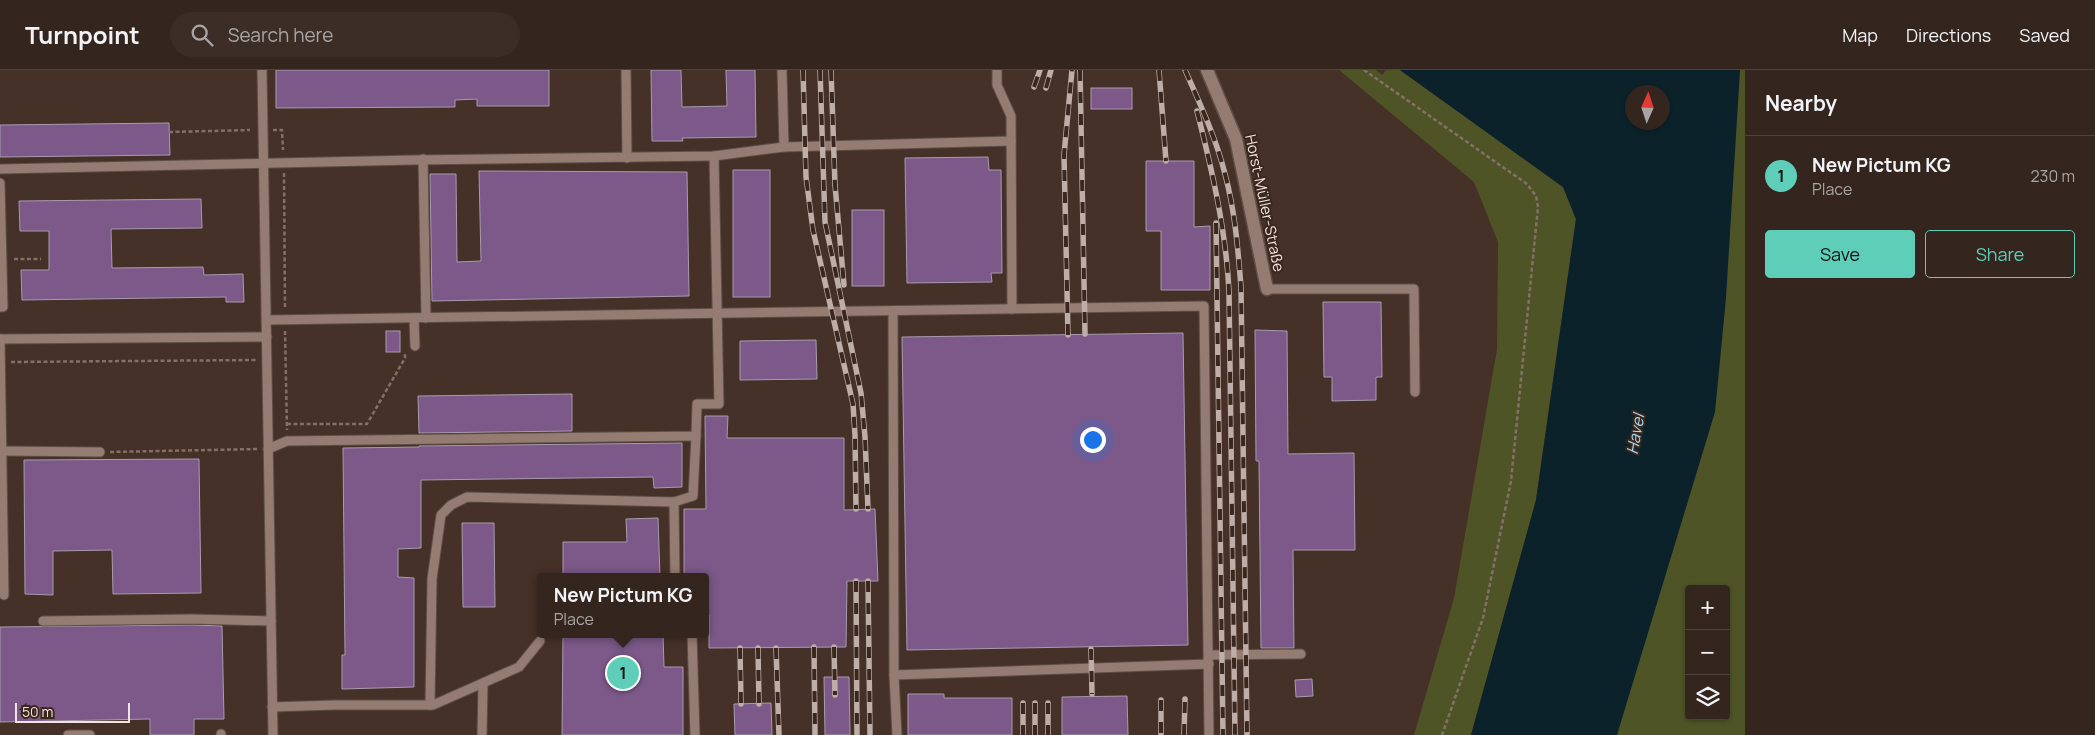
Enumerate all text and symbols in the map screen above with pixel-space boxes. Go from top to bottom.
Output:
search box [170,12,520,57]
text: Turnpoint [25,18,140,51]
icon: search [188,21,216,49]
text: Search here [228,22,333,48]
text: Map [1842,23,1878,47]
text: Directions [1906,23,1991,47]
text: Saved [2019,23,2070,47]
north arrow [1625,85,1670,130]
text: Nearby [1765,89,1837,117]
street label: Horst-Müller-Straße [1240,132,1290,274]
text: New Pictum KG [1812,152,1951,178]
text: 1 [1777,165,1785,187]
text: 230 m [2031,165,2075,187]
text: Place [1812,178,1852,200]
button: Save [1765,230,1915,278]
button: Share [1925,230,2075,278]
water label: Havel [1621,410,1650,456]
your location [1080,427,1106,453]
popup [537,573,709,638]
text: New Pictum KG [554,582,692,608]
map controls [1685,585,1730,720]
button: + [1685,585,1730,630]
text: Place [554,608,594,630]
button: − [1685,630,1730,675]
pin: 1 [607,654,639,692]
button: layers [1685,675,1730,720]
scale bar [15,700,130,723]
text: 50 m [22,702,53,721]

